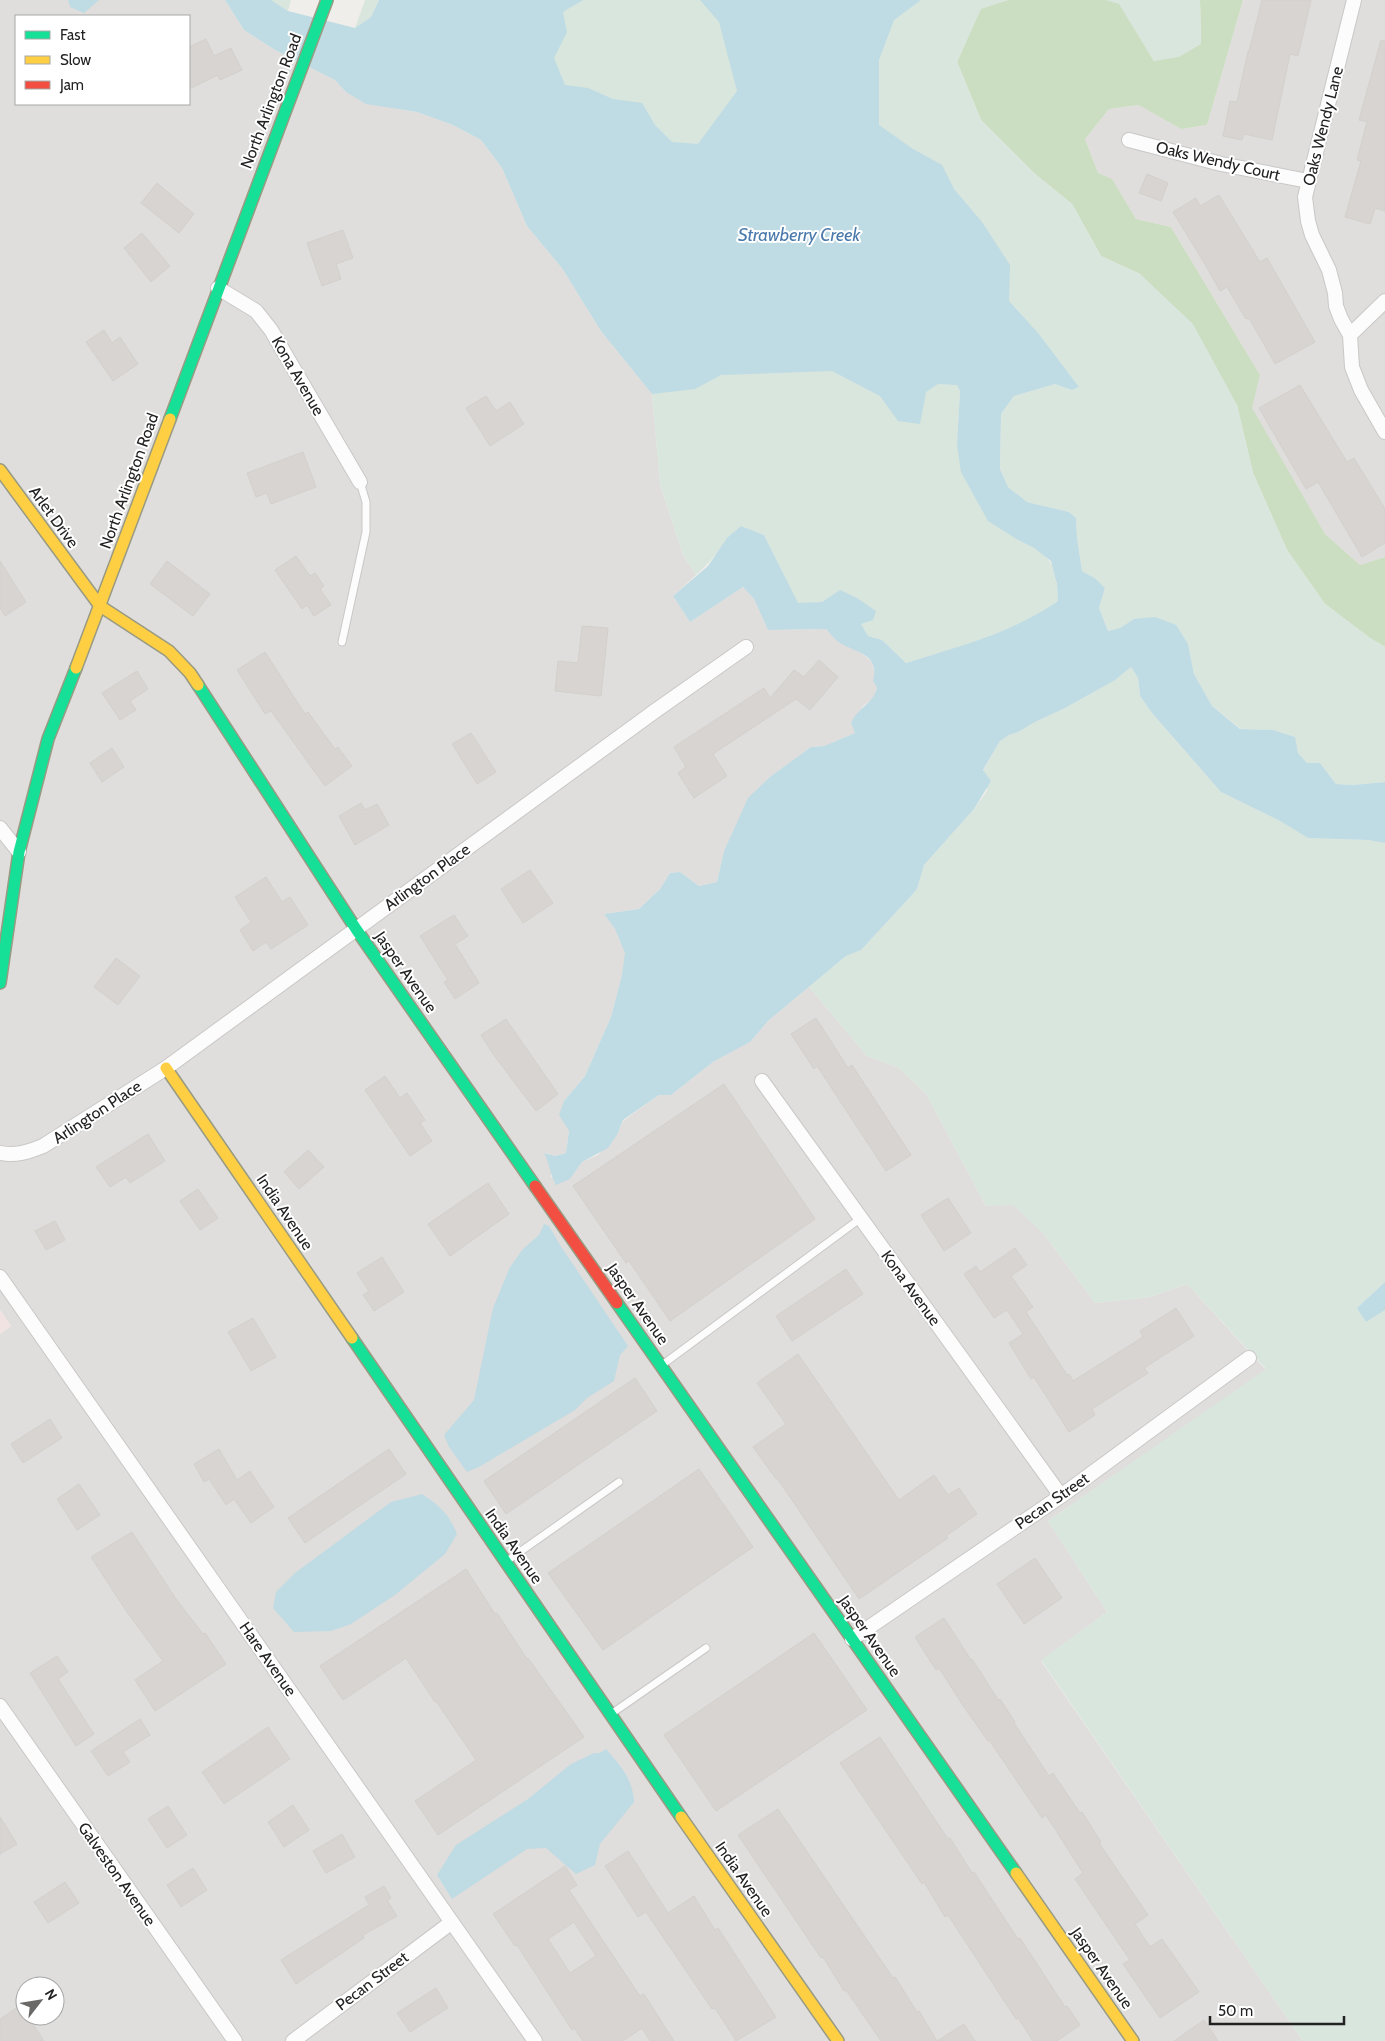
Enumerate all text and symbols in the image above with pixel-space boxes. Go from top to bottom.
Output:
legend [15,15,190,105]
text: Fast [60,26,85,44]
street label: North Arlington Road [237,31,305,171]
text: Slow [60,51,91,69]
street label: Oaks Wendy Lane [1299,64,1347,188]
text: Jam [59,76,84,94]
street label: Oaks Wendy Court [1154,137,1282,185]
water label: Strawberry Creek [738,224,861,246]
street label: Kona Avenue [268,333,328,419]
street label: North Arlington Road [96,411,162,551]
street label: Arlet Drive [25,482,83,552]
street label: Arlington Place [380,839,474,915]
street label: Jasper Avenue [370,927,441,1016]
street label: Arlington Place [49,1076,145,1148]
street label: India Avenue [253,1171,317,1253]
street label: Kona Avenue [877,1247,945,1329]
street label: Jasper Avenue [602,1259,673,1348]
street label: Pecan Street [1011,1468,1093,1533]
street label: India Avenue [481,1505,547,1587]
street label: Jasper Avenue [834,1591,905,1680]
street label: Hare Avenue [235,1618,301,1700]
street label: Galveston Avenue [74,1819,160,1929]
street label: India Avenue [711,1838,777,1920]
street label: Jasper Avenue [1066,1923,1137,2012]
street label: Pecan Street [332,1947,412,2014]
north arrow [15,1976,65,2026]
text: N [41,1985,61,2003]
scale bar [1210,1994,1344,2026]
text: 50 m [1218,2002,1253,2020]

